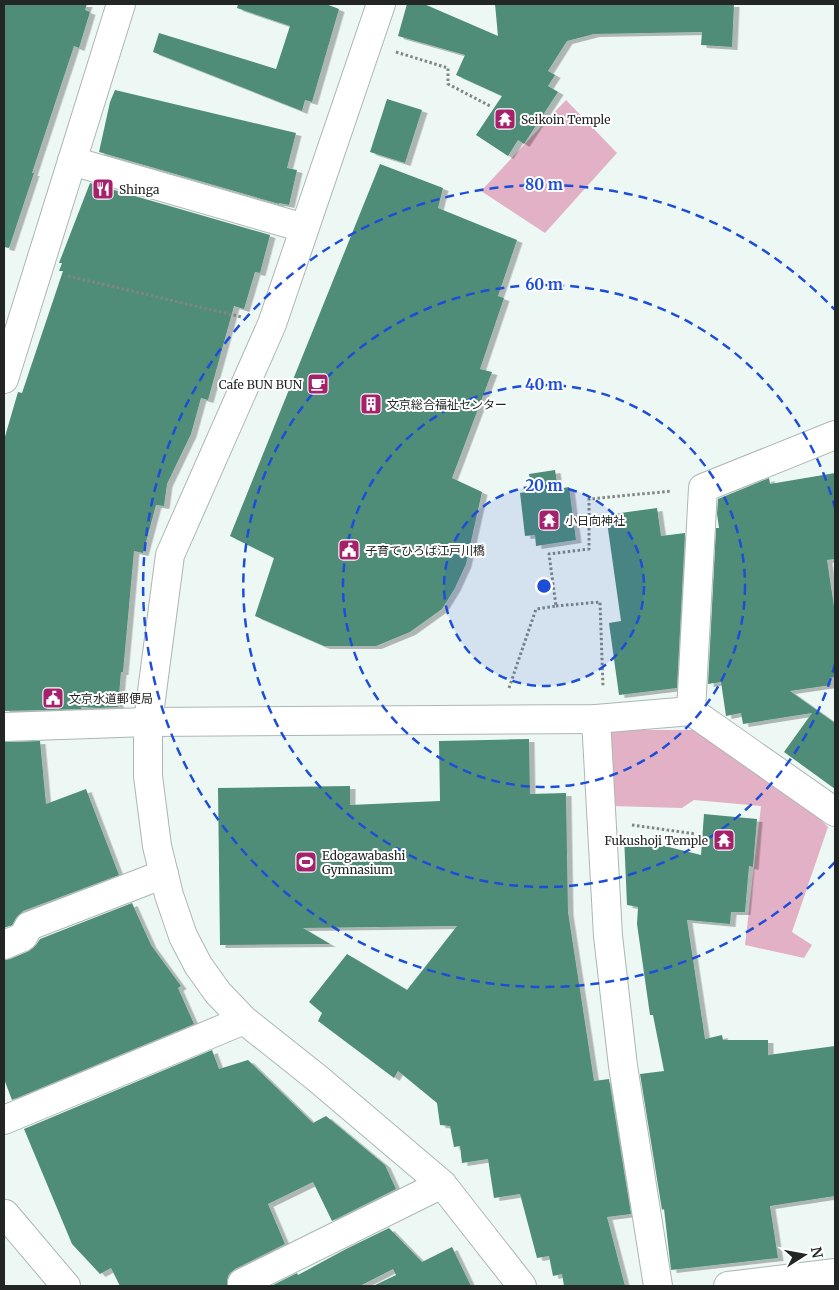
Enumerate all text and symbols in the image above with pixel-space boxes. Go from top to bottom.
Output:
temple icon: Seikoin Temple [493,107,517,131]
place label: Seikoin Temple [521,112,610,127]
text: 80 m [525,175,563,194]
restaurant icon: Shinga [91,177,115,201]
place label: Shinga [119,182,160,197]
text: 60 m [525,275,563,294]
cafe icon: Cafe BUN BUN [306,372,330,396]
text: 40 m [525,375,563,394]
place label: Cafe BUN BUN [219,377,303,392]
building icon: 文京総合福祉センター [359,392,383,416]
place label: 文京総合福祉センター [387,397,507,412]
text: 20 m [525,476,563,495]
temple icon: 小日向神社 [537,508,561,532]
place label: 小日向神社 [565,513,625,528]
public building icon: 子育てひろば江戸川橋 [337,538,361,562]
place label: 子育てひろば江戸川橋 [365,543,485,558]
centre of rings [535,577,553,595]
public building icon: 文京水道郵便局 [41,686,65,710]
place label: 文京水道郵便局 [69,691,153,706]
temple icon: Fukushoji Temple [712,828,736,852]
place label: Fukushoji Temple [604,833,708,848]
place label: Edogawabashi Gymnasium [322,848,406,877]
sports icon: Edogawabashi Gymnasium [294,850,318,874]
north arrow [779,1230,829,1280]
text: N [807,1245,827,1260]

